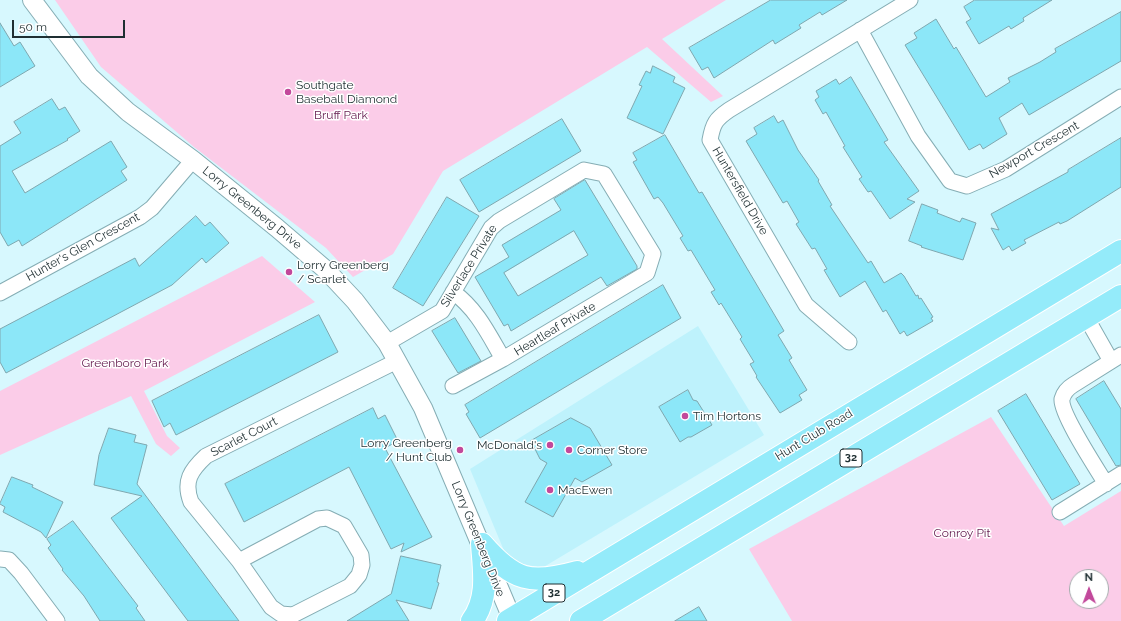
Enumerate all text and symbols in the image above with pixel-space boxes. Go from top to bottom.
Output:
scale bar [14,12,127,38]
text: 50 m [19,20,47,34]
place label: Southgate Baseball Diamond [296,78,397,106]
marker: Southgate Baseball Diamond [283,87,293,97]
park label: Bruff Park [314,108,368,122]
street label: Newport Crescent [987,118,1081,182]
street label: Huntersfield Drive [709,144,771,238]
street label: Lorry Greenberg Drive [200,164,304,252]
street label: Hunter's Glen Crescent [24,210,142,284]
street label: Silverlace Private [438,222,500,310]
place label: Lorry Greenberg / Scarlet [297,258,389,286]
marker: Lorry Greenberg / Scarlet [284,267,294,277]
street label: Heartleaf Private [512,299,598,359]
park label: Greenboro Park [82,356,168,370]
street label: Hunt Club Road [773,406,855,464]
place label: Tim Hortons [693,409,761,423]
marker: Tim Hortons [680,411,690,421]
street label: Scarlet Court [208,414,280,460]
place label: Lorry Greenberg / Hunt Club [360,436,452,464]
place label: McDonald's [477,438,542,452]
marker: McDonald's [545,440,555,450]
place label: Corner Store [577,443,647,457]
marker: Lorry Greenberg / Hunt Club [455,445,465,455]
marker: Corner Store [564,445,574,455]
road number: 32 [840,449,862,467]
street label: Lorry Greenberg Drive [448,479,508,599]
place label: MacEwen [558,483,612,497]
marker: MacEwen [545,485,555,495]
park label: Conroy Pit [934,526,990,540]
north arrow [1069,569,1109,609]
text: N [1084,571,1093,584]
road number: 32 [543,584,565,602]

